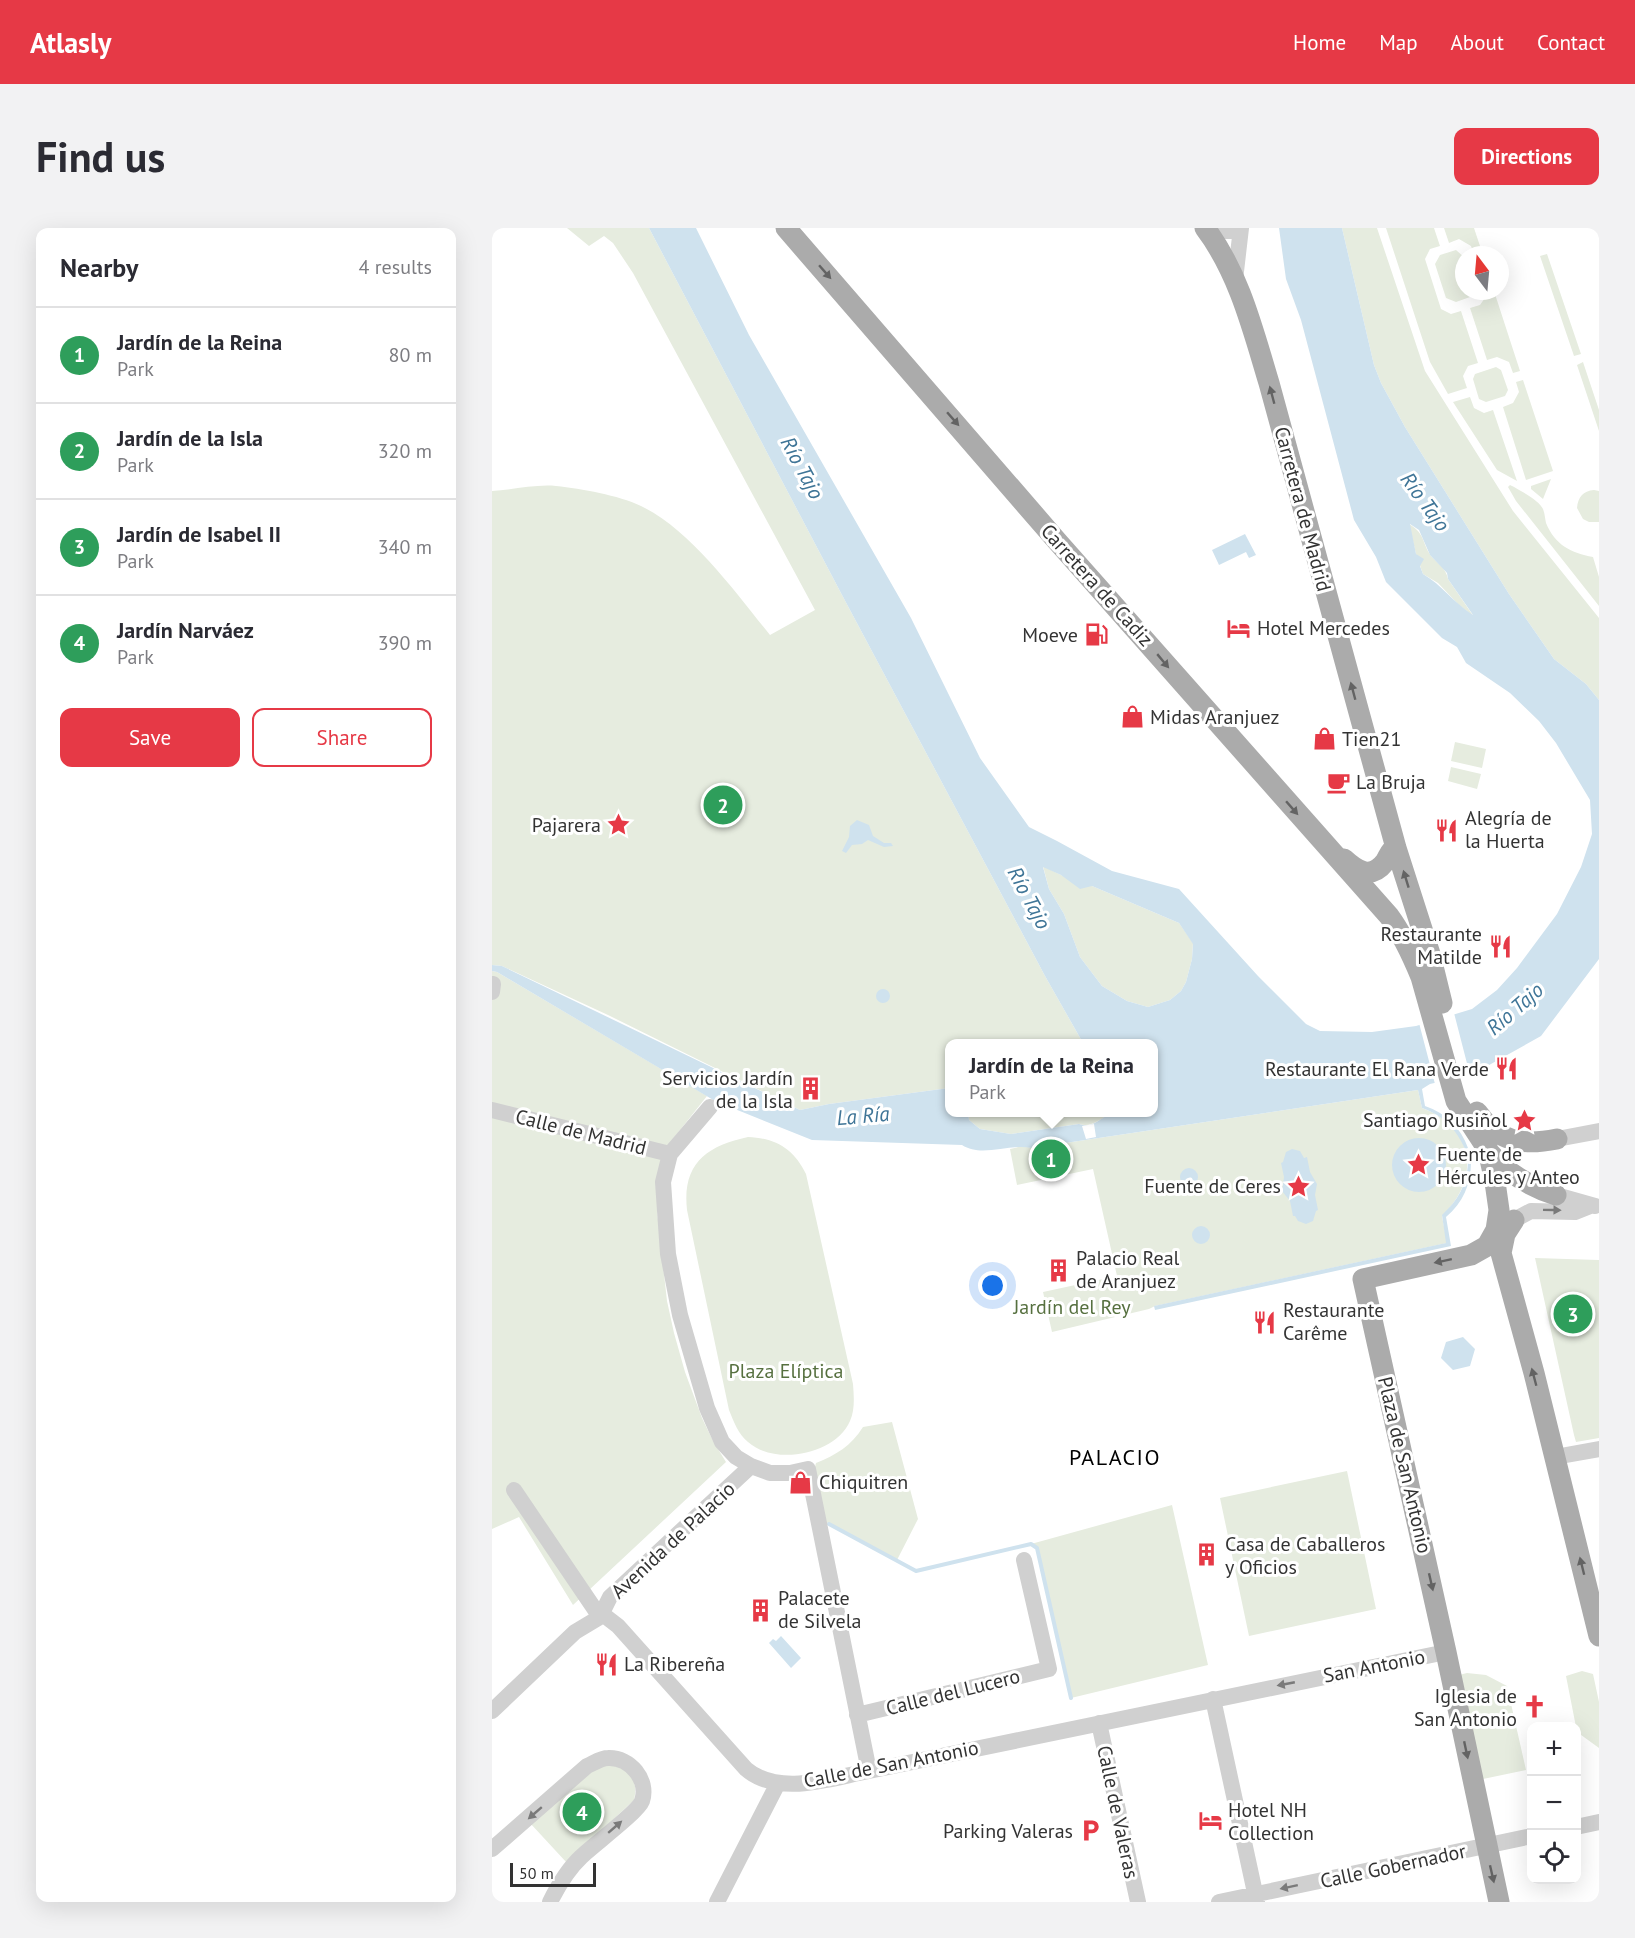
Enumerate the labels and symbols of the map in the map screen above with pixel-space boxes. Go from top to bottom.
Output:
north arrow [1455,246,1509,300]
one-way arrow [818,264,831,279]
one-way arrow [1267,386,1276,404]
one-way arrow [946,411,959,427]
street label: Carretera de Madrid [1269,424,1337,594]
water label: Río Tajo [775,432,830,504]
water label: Río Tajo [1395,467,1456,537]
street label: Carretera de Cadiz [1035,518,1159,652]
hotel icon: Hotel Mercedes [1226,615,1252,641]
place label: Hotel Mercedes [1257,615,1390,641]
place label: Moeve [1022,622,1078,648]
fuel station icon: Moeve [1083,622,1109,648]
one-way arrow [1157,653,1170,669]
one-way arrow [1348,682,1358,700]
shop icon: Midas Aranjuez [1119,704,1145,730]
place label: Midas Aranjuez [1150,704,1279,730]
shop icon: Tien21 [1311,726,1337,752]
place label: Tien21 [1342,726,1401,752]
cafe icon: La Bruja [1325,769,1351,795]
place label: La Bruja [1356,769,1426,795]
pin: 2 [704,782,742,828]
one-way arrow [1285,800,1298,815]
place label: Alegría de la Huerta [1465,805,1552,854]
place label: Pajarera [532,812,601,838]
place icon: Pajarera [606,812,632,838]
restaurant icon: Alegría de la Huerta [1434,817,1460,843]
water label: Río Tajo [1002,862,1057,934]
one-way arrow [1401,870,1410,888]
place label: Restaurante Matilde [1381,921,1482,970]
restaurant icon: Restaurante Matilde [1487,933,1513,959]
water label: Río Tajo [1480,976,1549,1041]
place label: Restaurante El Rana Verde [1265,1056,1489,1082]
restaurant icon: Restaurante El Rana Verde [1494,1056,1520,1082]
place label: Servicios Jardín de la Isla [662,1065,793,1114]
building icon: Servicios Jardín de la Isla [798,1076,824,1102]
water label: La Ría [836,1100,891,1131]
street label: Calle de Madrid [513,1103,649,1161]
place label: Santiago Rusiñol [1363,1107,1507,1133]
place icon: Santiago Rusiñol [1512,1107,1538,1133]
pin: 1 [1032,1136,1070,1182]
place label: Fuente de Hércules y Anteo [1437,1141,1580,1190]
place icon: Fuente de Hércules y Anteo [1406,1152,1432,1178]
place label: Fuente de Ceres [1144,1173,1281,1199]
place icon: Fuente de Ceres [1286,1173,1312,1199]
one-way arrow [1542,1205,1561,1215]
place label: Palacio Real de Aranjuez [1076,1245,1180,1294]
building icon: Palacio Real de Aranjuez [1045,1257,1071,1283]
one-way arrow [1434,1257,1453,1266]
your location [978,1271,1007,1300]
pin: 3 [1554,1292,1592,1336]
park label: Jardín del Rey [1012,1294,1131,1320]
place label: Restaurante Carême [1283,1297,1384,1346]
restaurant icon: Restaurante Carême [1252,1309,1278,1335]
park label: Plaza Elíptica [729,1358,843,1384]
one-way arrow [1529,1368,1539,1386]
street label: Plaza de San Antonio [1372,1374,1438,1556]
district label: PALACIO [1069,1443,1161,1471]
shop icon: Chiquitren [788,1469,814,1495]
place label: Chiquitren [819,1469,908,1495]
street label: Avenida de Palacio [605,1476,741,1604]
place label: Casa de Caballeros y Oficios [1225,1531,1385,1580]
building icon: Casa de Caballeros y Oficios [1194,1542,1220,1568]
one-way arrow [1577,1557,1587,1575]
one-way arrow [1427,1573,1436,1592]
place label: Palacete de Silvela [778,1585,861,1634]
building icon: Palacete de Silvela [747,1597,773,1623]
street label: San Antonio [1321,1643,1427,1689]
restaurant icon: La Ribereña [593,1651,619,1677]
place label: La Ribereña [624,1651,725,1677]
street label: Calle del Lucero [883,1663,1023,1721]
one-way arrow [1276,1680,1295,1689]
place label: Iglesia de San Antonio [1414,1683,1517,1732]
church icon: Iglesia de San Antonio [1522,1694,1548,1720]
street label: Calle de San Antonio [801,1734,981,1794]
one-way arrow [1462,1741,1472,1759]
street label: Calle de Valeras [1091,1743,1145,1881]
pin: 4 [562,1790,602,1834]
place label: Hotel NH Collection [1228,1797,1314,1846]
one-way arrow [527,1806,543,1819]
hotel icon: Hotel NH Collection [1197,1808,1223,1834]
place label: Parking Valeras [943,1818,1073,1844]
parking icon: Parking Valeras [1078,1818,1104,1844]
one-way arrow [607,1821,622,1834]
street label: Calle Gobernador [1318,1838,1468,1894]
scale bar [510,1860,596,1888]
one-way arrow [1488,1865,1498,1883]
one-way arrow [1280,1883,1299,1892]

